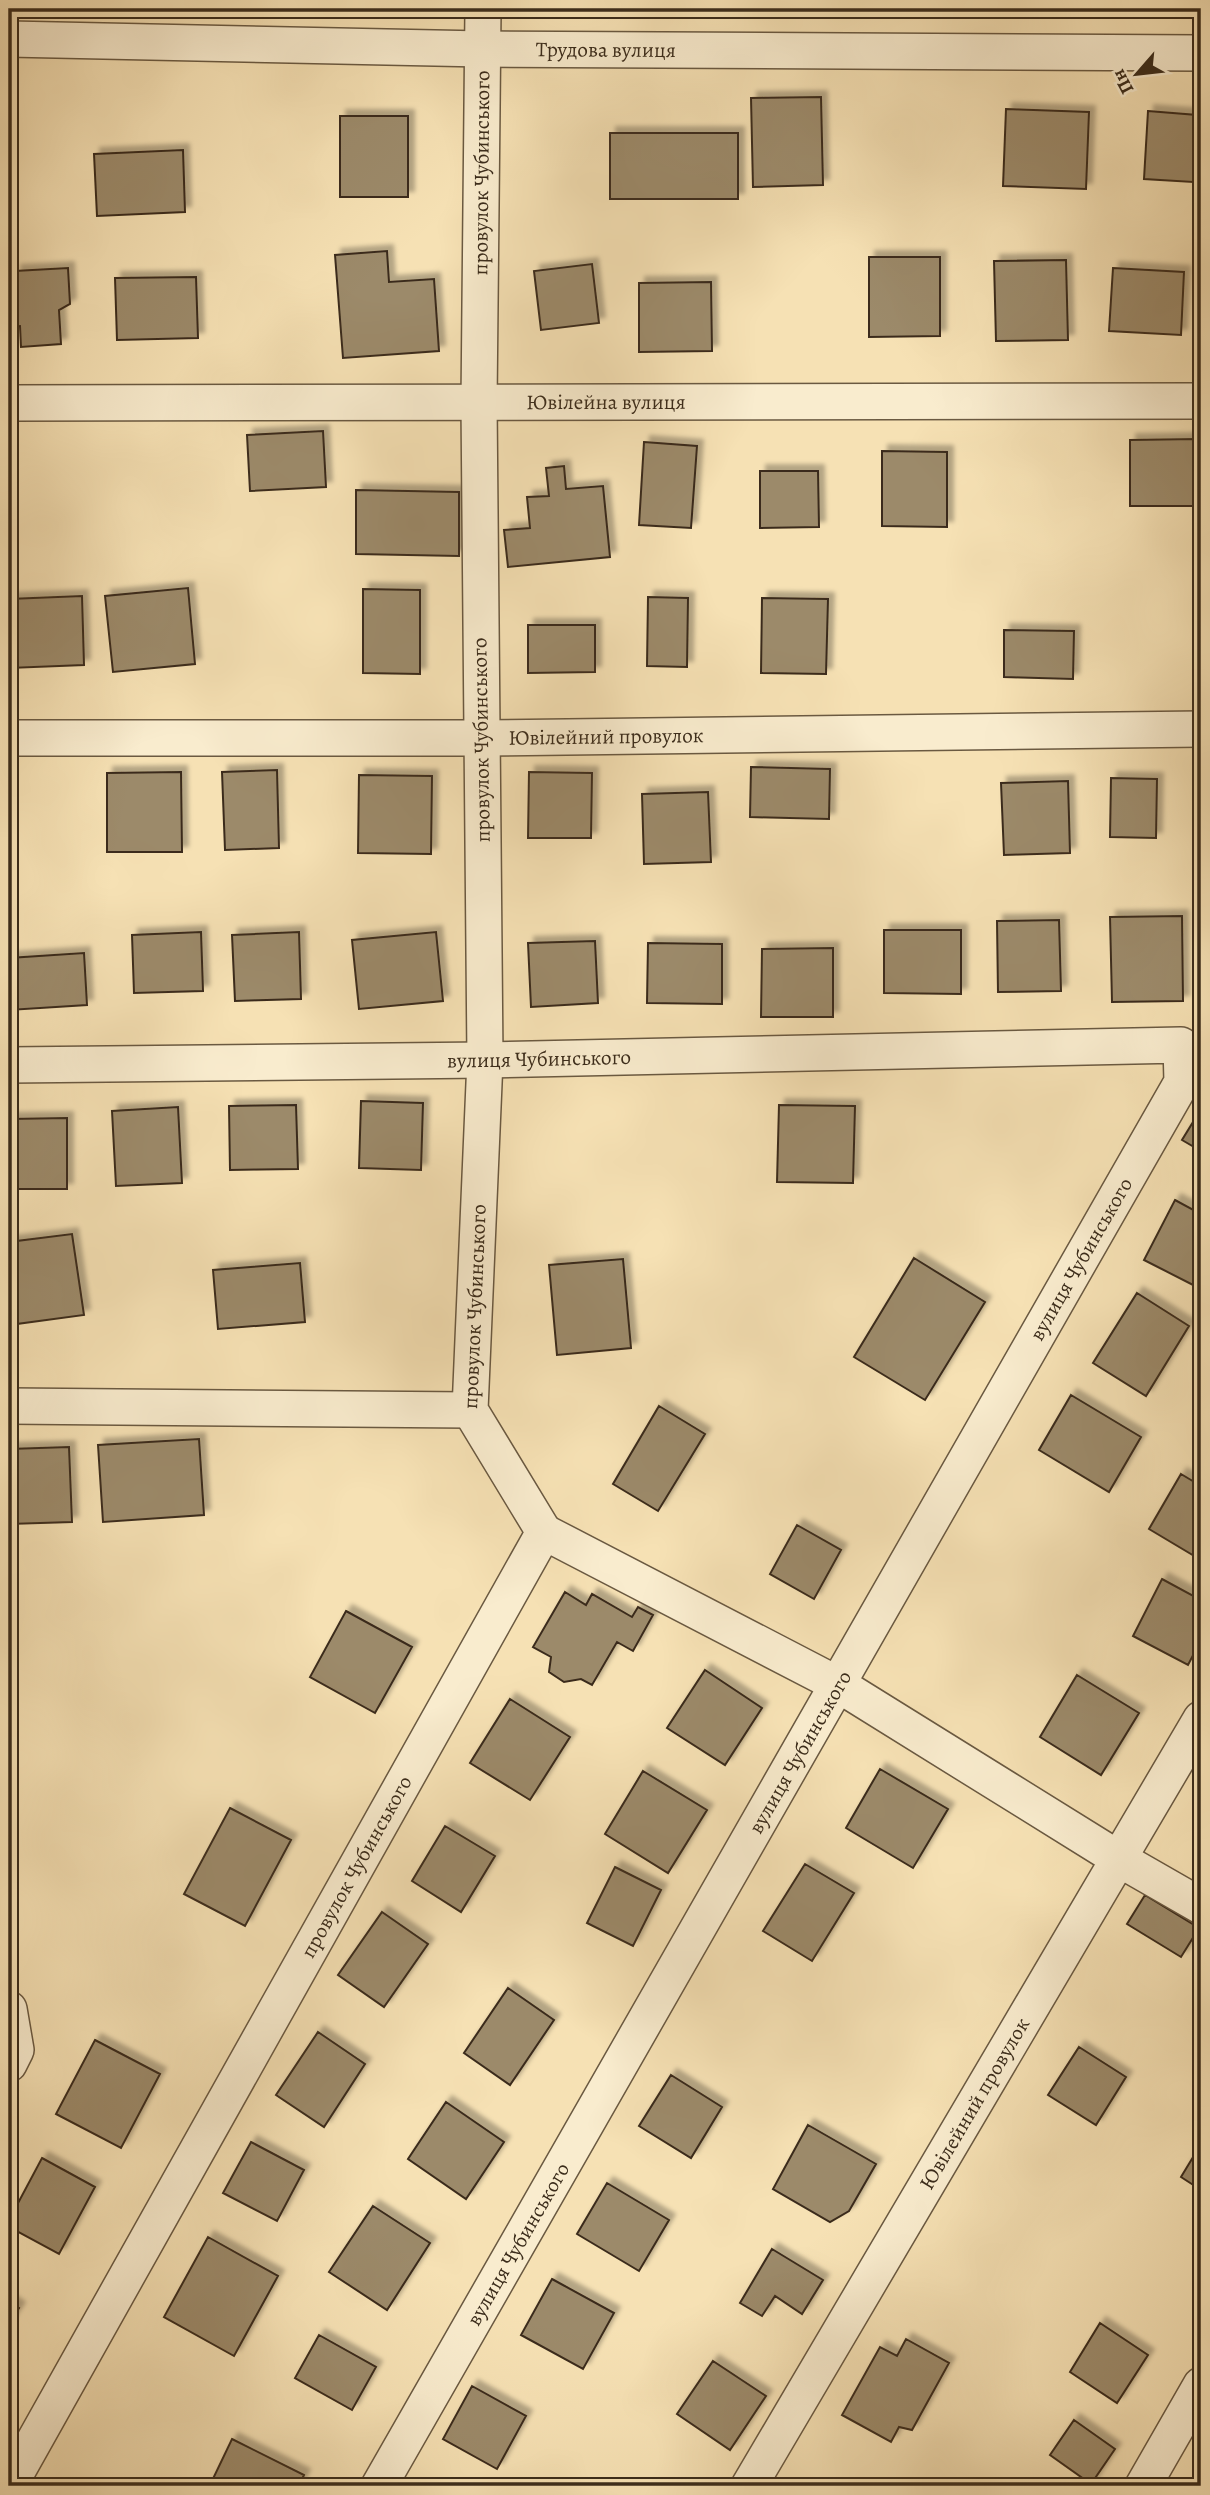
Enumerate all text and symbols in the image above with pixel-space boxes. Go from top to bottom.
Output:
street label: Трудова вулиця [536,35,676,64]
north arrow [1102,38,1172,108]
text: Пн [1106,64,1140,99]
street label: провулок Чубинського [466,70,496,276]
street label: Ювілейна вулиця [526,388,686,416]
street label: провулок Чубинського [465,637,497,843]
street label: Ювілейний провулок [508,721,704,752]
street label: вулиця Чубинського [447,1043,631,1074]
street label: вулиця Чубинського [1023,1172,1139,1346]
street label: провулок Чубинського [456,1203,493,1410]
street label: вулиця Чубинського [742,1665,858,1839]
street label: провулок Чубинського [294,1770,419,1963]
street label: Ювілейний провулок [913,2012,1036,2195]
street label: вулиця Чубинського [460,2157,576,2331]

